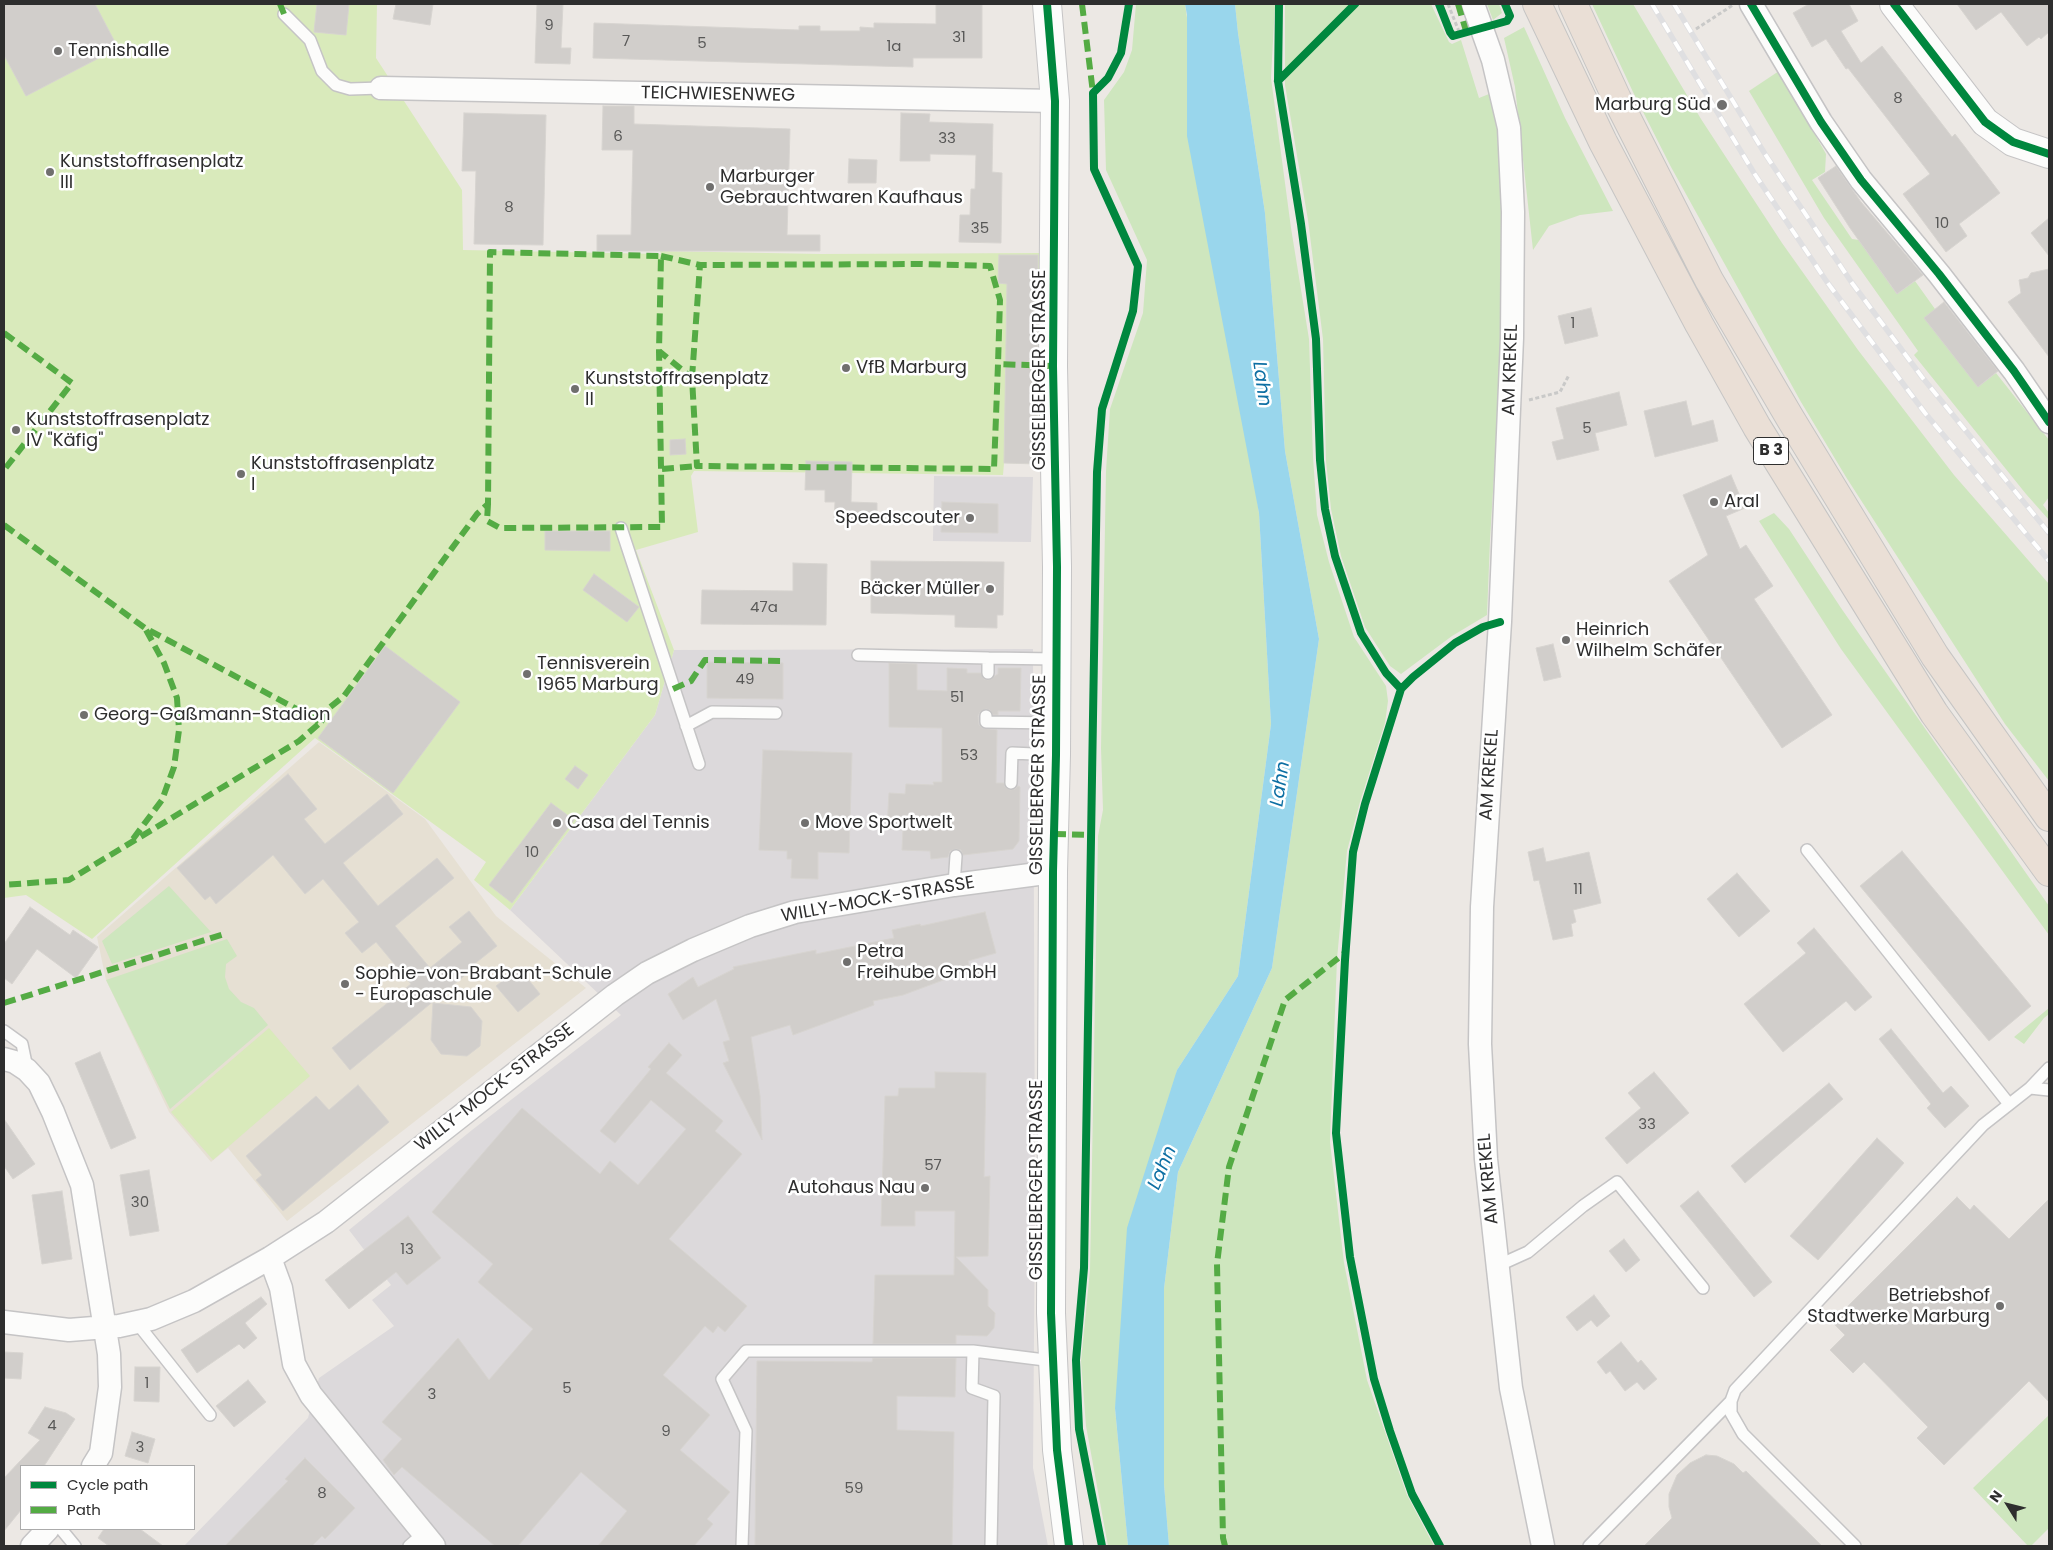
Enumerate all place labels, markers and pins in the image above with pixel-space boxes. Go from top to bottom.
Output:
place label: Tennishalle [68,40,169,62]
marker: Tennishalle [52,45,64,57]
place label: Marburg Süd [1595,94,1711,116]
marker: Marburg Süd [1715,98,1729,112]
place label: Kunststoffrasenplatz III [60,151,244,193]
marker: Kunststoffrasenplatz III [44,166,56,178]
place label: Marburger Gebrauchtwaren Kaufhaus [720,166,963,208]
marker: Marburger Gebrauchtwaren Kaufhaus [704,181,716,193]
place label: VfB Marburg [856,357,967,379]
marker: VfB Marburg [840,362,852,374]
place label: Kunststoffrasenplatz II [585,368,769,410]
marker: Kunststoffrasenplatz II [569,383,581,395]
place label: Kunststoffrasenplatz IV "Käfig" [26,409,210,452]
marker: Kunststoffrasenplatz IV "Käfig" [10,424,22,436]
place label: Kunststoffrasenplatz I [251,453,435,496]
marker: Kunststoffrasenplatz I [235,468,247,480]
place label: Aral [1724,491,1759,513]
marker: Aral [1708,496,1720,508]
place label: Speedscouter [835,507,960,529]
marker: Speedscouter [964,512,976,524]
place label: Bäcker Müller [860,578,980,600]
marker: Bäcker Müller [984,583,996,595]
place label: Heinrich Wilhelm Schäfer [1576,619,1722,662]
marker: Heinrich Wilhelm Schäfer [1560,634,1572,646]
place label: Tennisverein 1965 Marburg [537,653,659,696]
marker: Tennisverein 1965 Marburg [521,668,533,680]
place label: Georg-Gaßmann-Stadion [94,704,331,726]
marker: Georg-Gaßmann-Stadion [78,709,90,721]
place label: Casa del Tennis [567,812,710,834]
place label: Move Sportwelt [815,812,953,834]
marker: Casa del Tennis [551,817,563,829]
marker: Move Sportwelt [799,817,811,829]
place label: Petra Freihube GmbH [857,941,997,984]
marker: Petra Freihube GmbH [841,956,853,968]
place label: Sophie-von-Brabant-Schule - Europaschule [355,963,612,1006]
marker: Sophie-von-Brabant-Schule - Europaschule [339,978,351,990]
place label: Autohaus Nau [788,1177,915,1199]
marker: Autohaus Nau [919,1182,931,1194]
place label: Betriebshof Stadtwerke Marburg [1807,1285,1990,1328]
marker: Betriebshof Stadtwerke Marburg [1994,1300,2006,1312]

